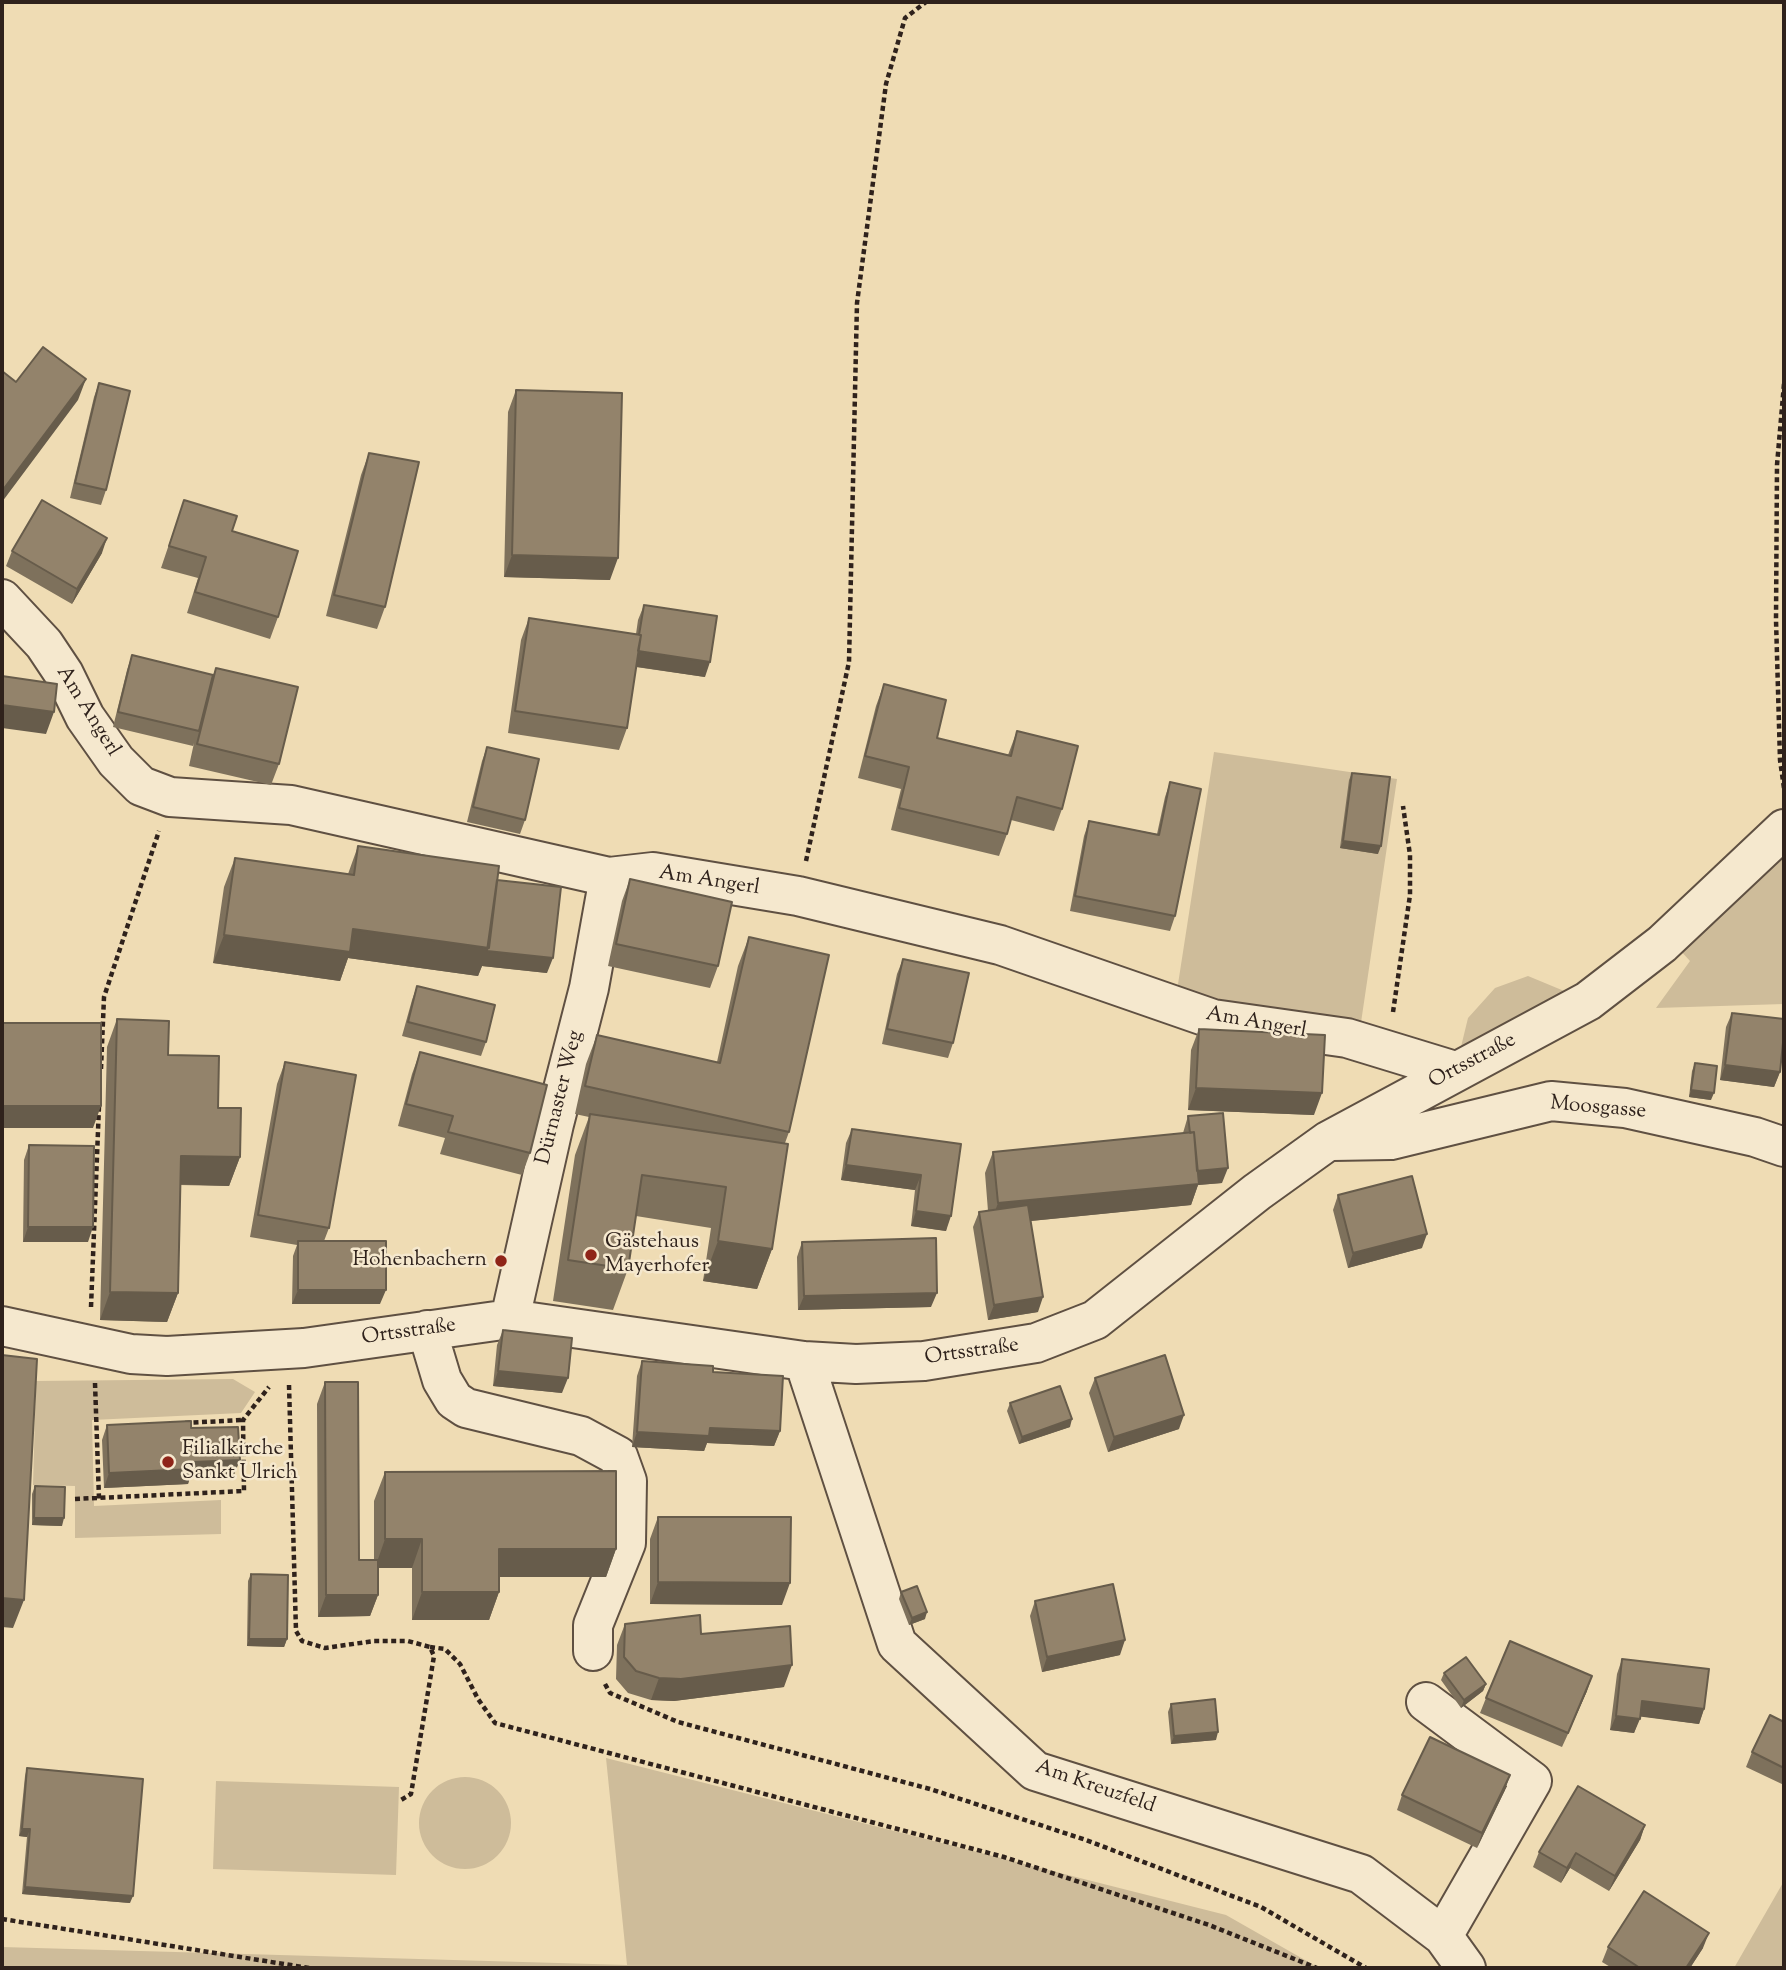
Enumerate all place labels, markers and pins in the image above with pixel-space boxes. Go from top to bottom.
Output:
place label: Gästehaus Mayerhofer [605,1230,709,1280]
marker: Gästehaus Mayerhofer [583,1247,599,1263]
place label: Hohenbachern [352,1248,487,1274]
marker: Hohenbachern [493,1253,509,1269]
place label: Filialkirche Sankt Ulrich [182,1437,298,1487]
marker: Filialkirche Sankt Ulrich [160,1454,176,1470]

